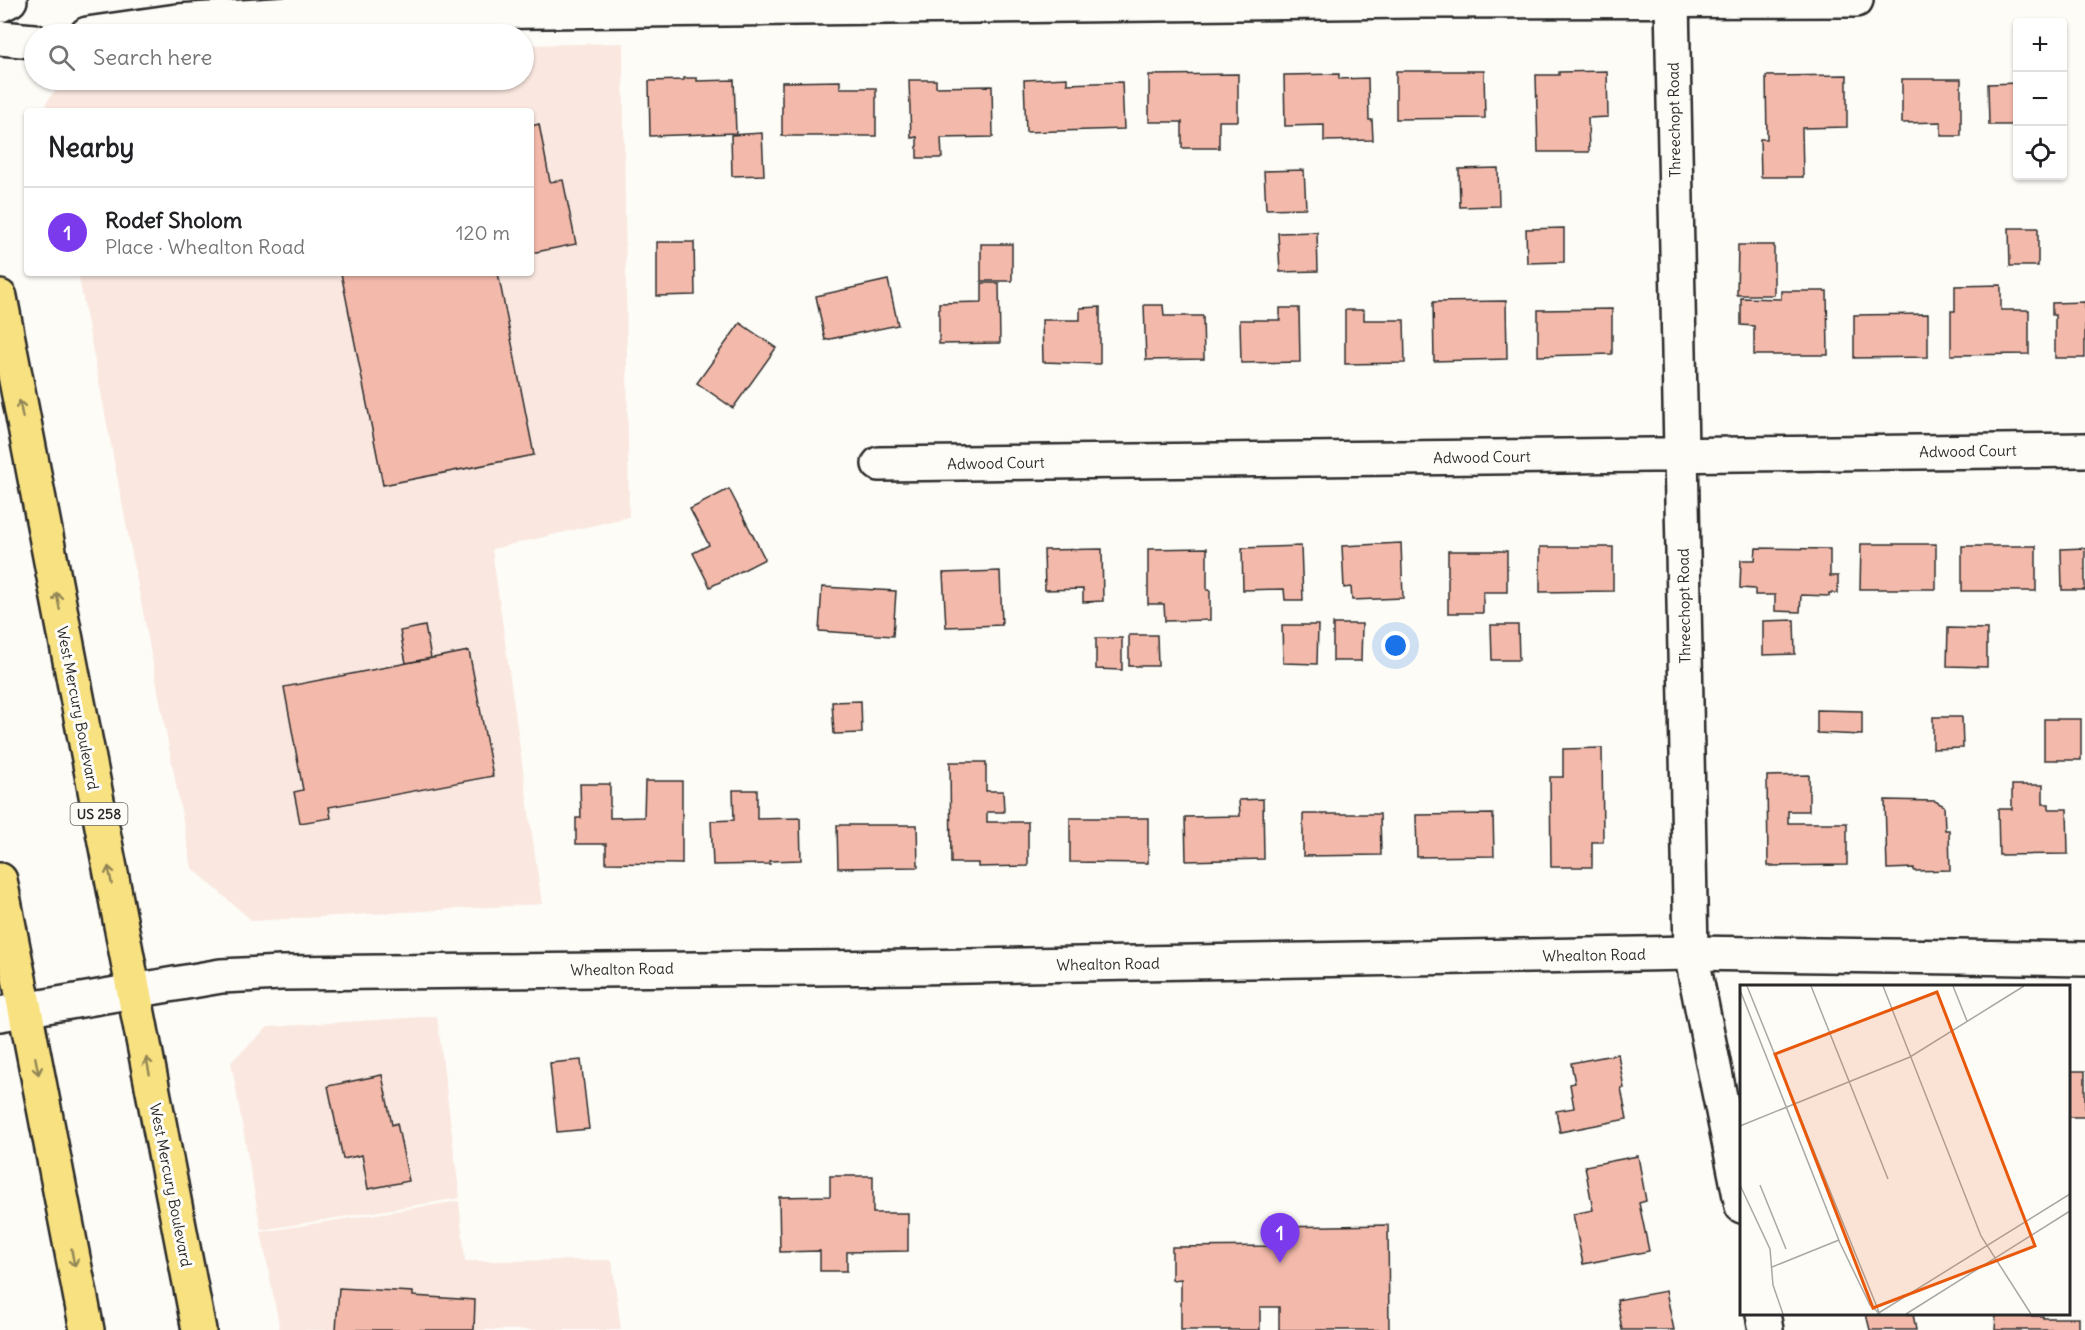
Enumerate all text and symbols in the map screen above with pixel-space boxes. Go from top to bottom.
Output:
map controls [2013,18,2067,180]
button: + [2013,18,2067,72]
search box [24,24,534,90]
icon: search [45,41,78,74]
text: Search here [93,43,212,71]
street label: Threechopt Road [1663,62,1685,178]
button: − [2013,72,2067,126]
button: locate [2013,126,2067,180]
text: Nearby [48,131,134,164]
text: Rodef Sholom [105,206,242,234]
text: 1 [64,220,71,245]
text: 120 m [456,220,510,245]
text: Place · Whealton Road [105,234,305,259]
one-way arrow [15,400,26,420]
street label: Adwood Court [1919,441,2017,461]
street label: Adwood Court [1433,447,1531,467]
street label: Adwood Court [947,453,1045,473]
street label: Threechopt Road [1673,548,1695,664]
one-way arrow [52,592,63,611]
street label: West Mercury Boulevard [53,625,103,792]
your location [1381,631,1410,660]
road number: US 258 [70,803,128,825]
one-way arrow [104,866,115,885]
street label: Whealton Road [1542,945,1646,965]
street label: Whealton Road [1056,954,1160,974]
street label: Whealton Road [570,959,674,979]
inset map [1740,985,2070,1315]
one-way arrow [32,1056,43,1075]
one-way arrow [142,1057,153,1077]
street label: West Mercury Boulevard [146,1102,196,1269]
pin: 1 [1260,1214,1300,1263]
one-way arrow [68,1247,79,1267]

